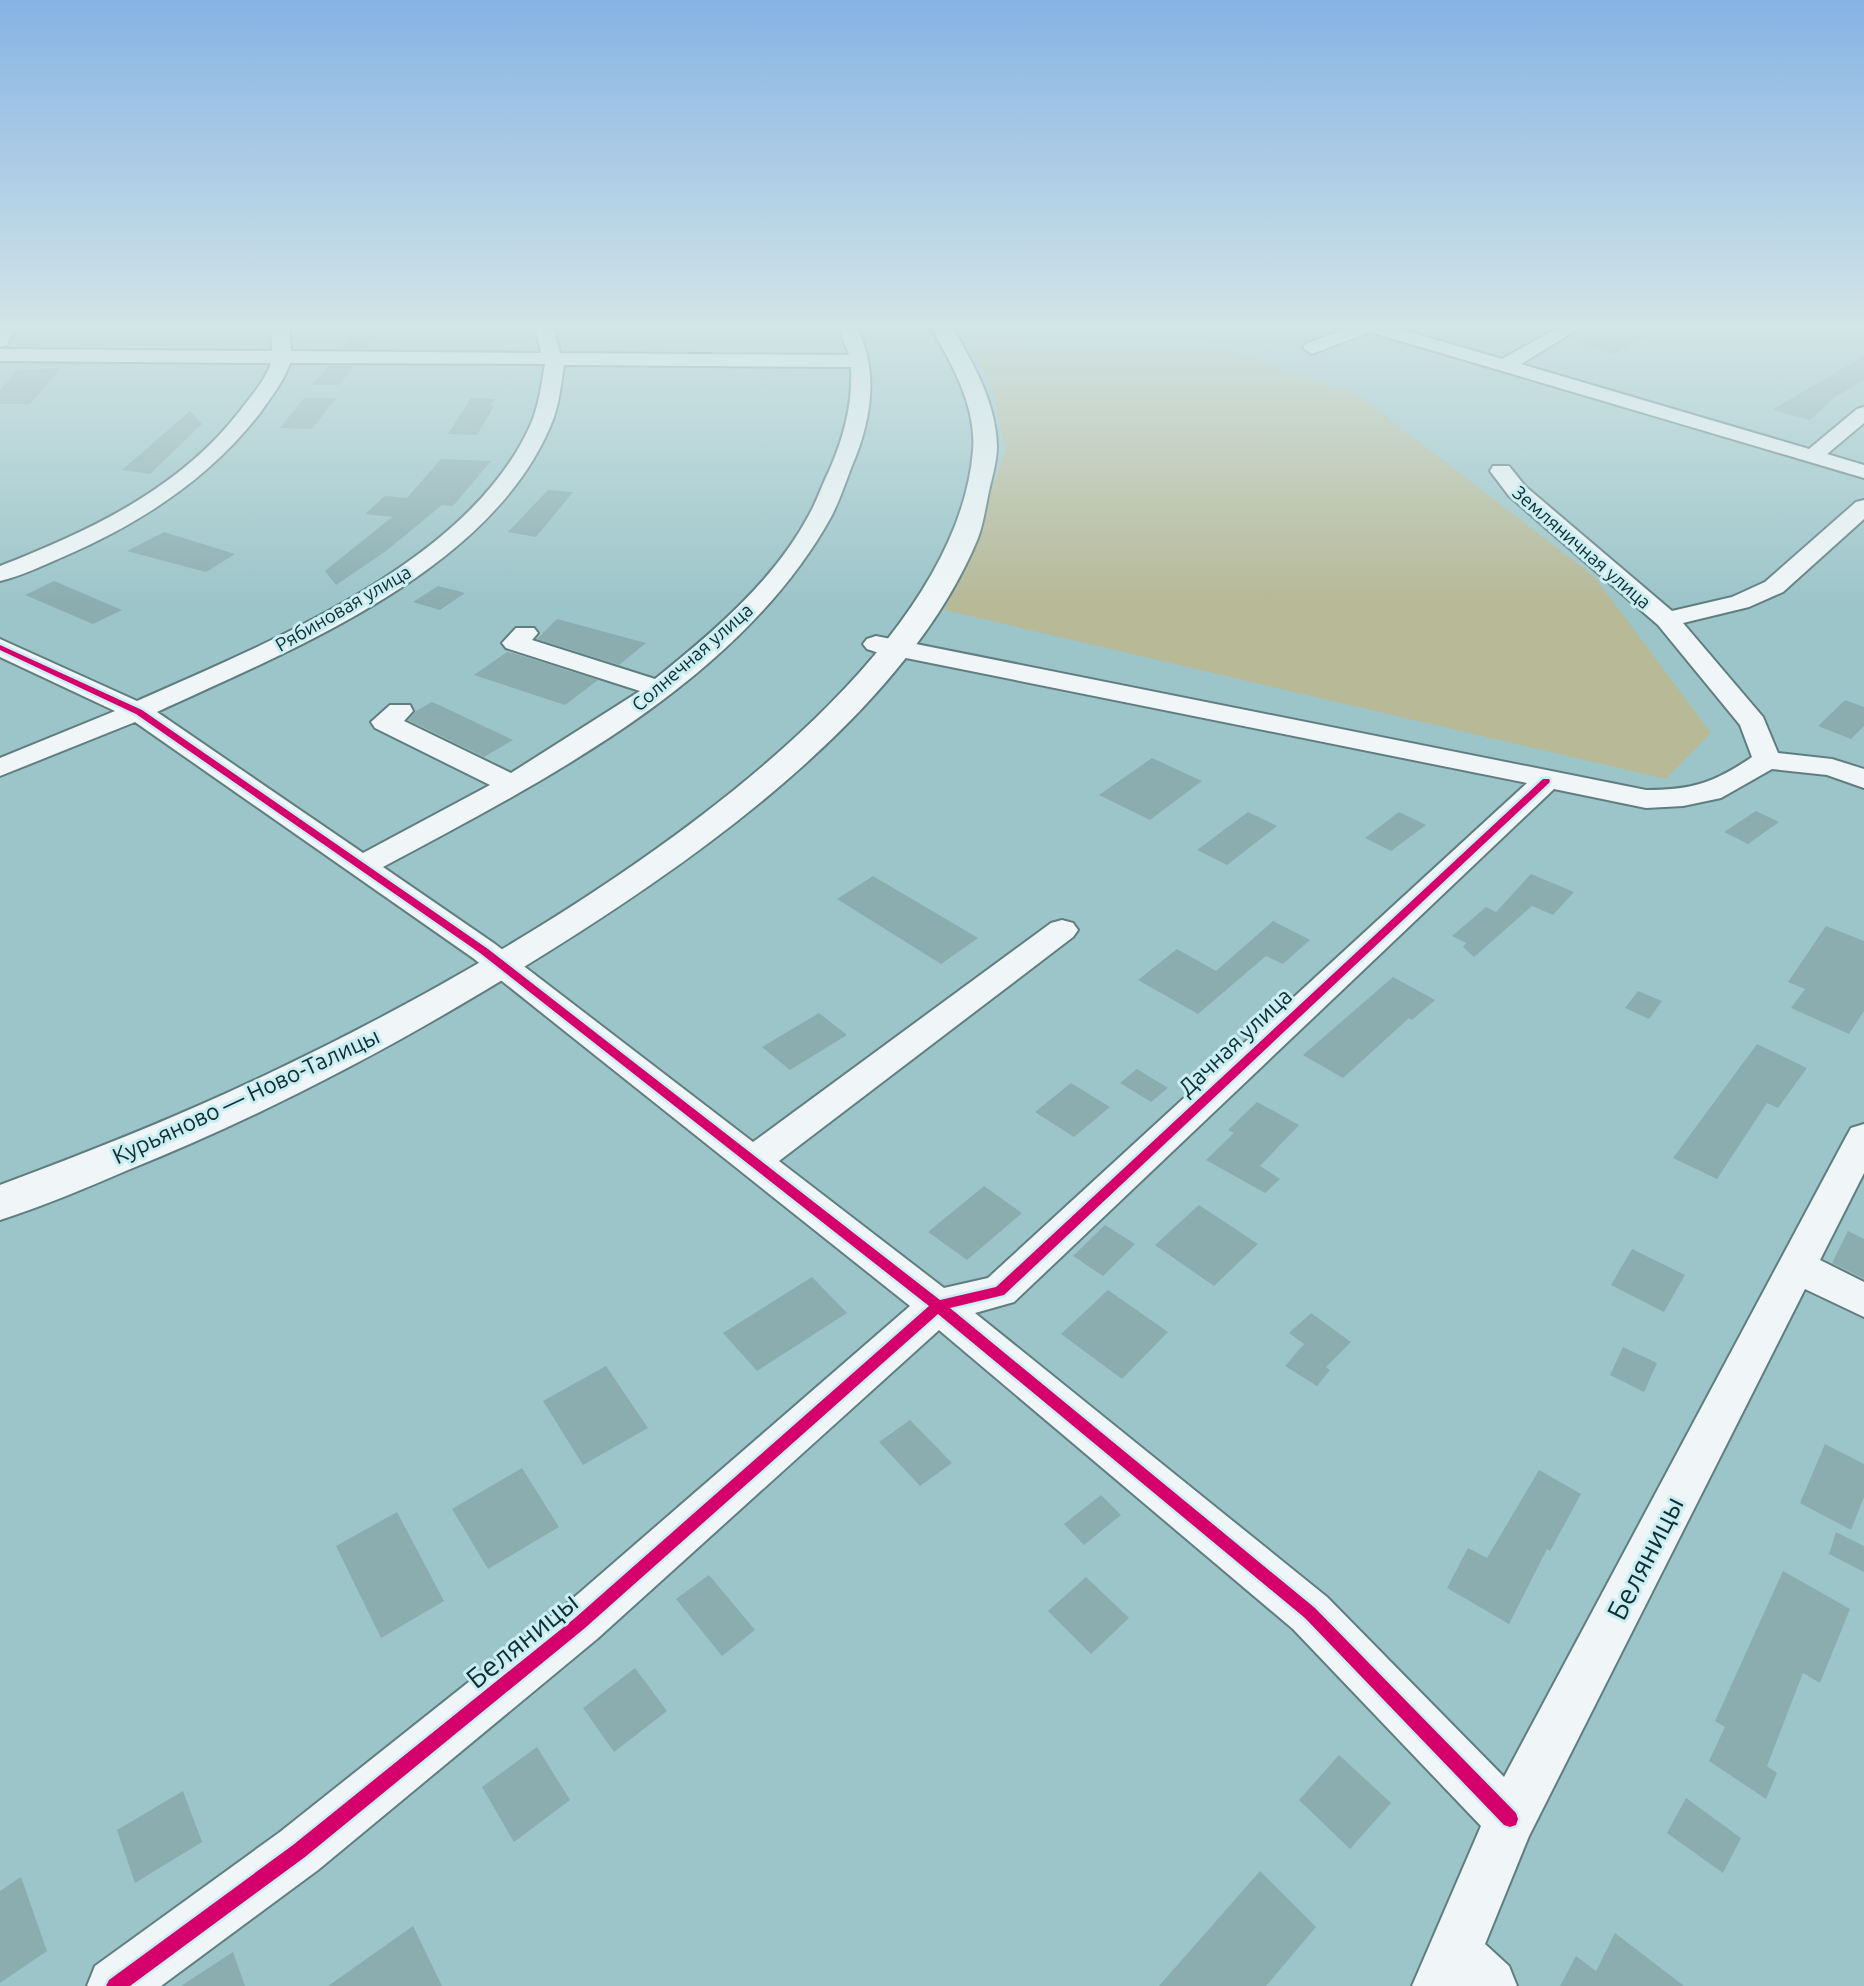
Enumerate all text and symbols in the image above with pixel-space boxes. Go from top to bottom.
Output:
street label: Земляничная улица [1508,481,1656,613]
street label: Рябиновая улица [271,560,415,656]
street label: Солнечная улица [627,599,757,715]
street label: Дачная улица [1173,983,1296,1100]
street label: Курьяново — Ново-Талицы [108,1023,383,1168]
street label: Беляницы [1600,1491,1689,1625]
street label: Беляницы [460,1585,584,1694]

